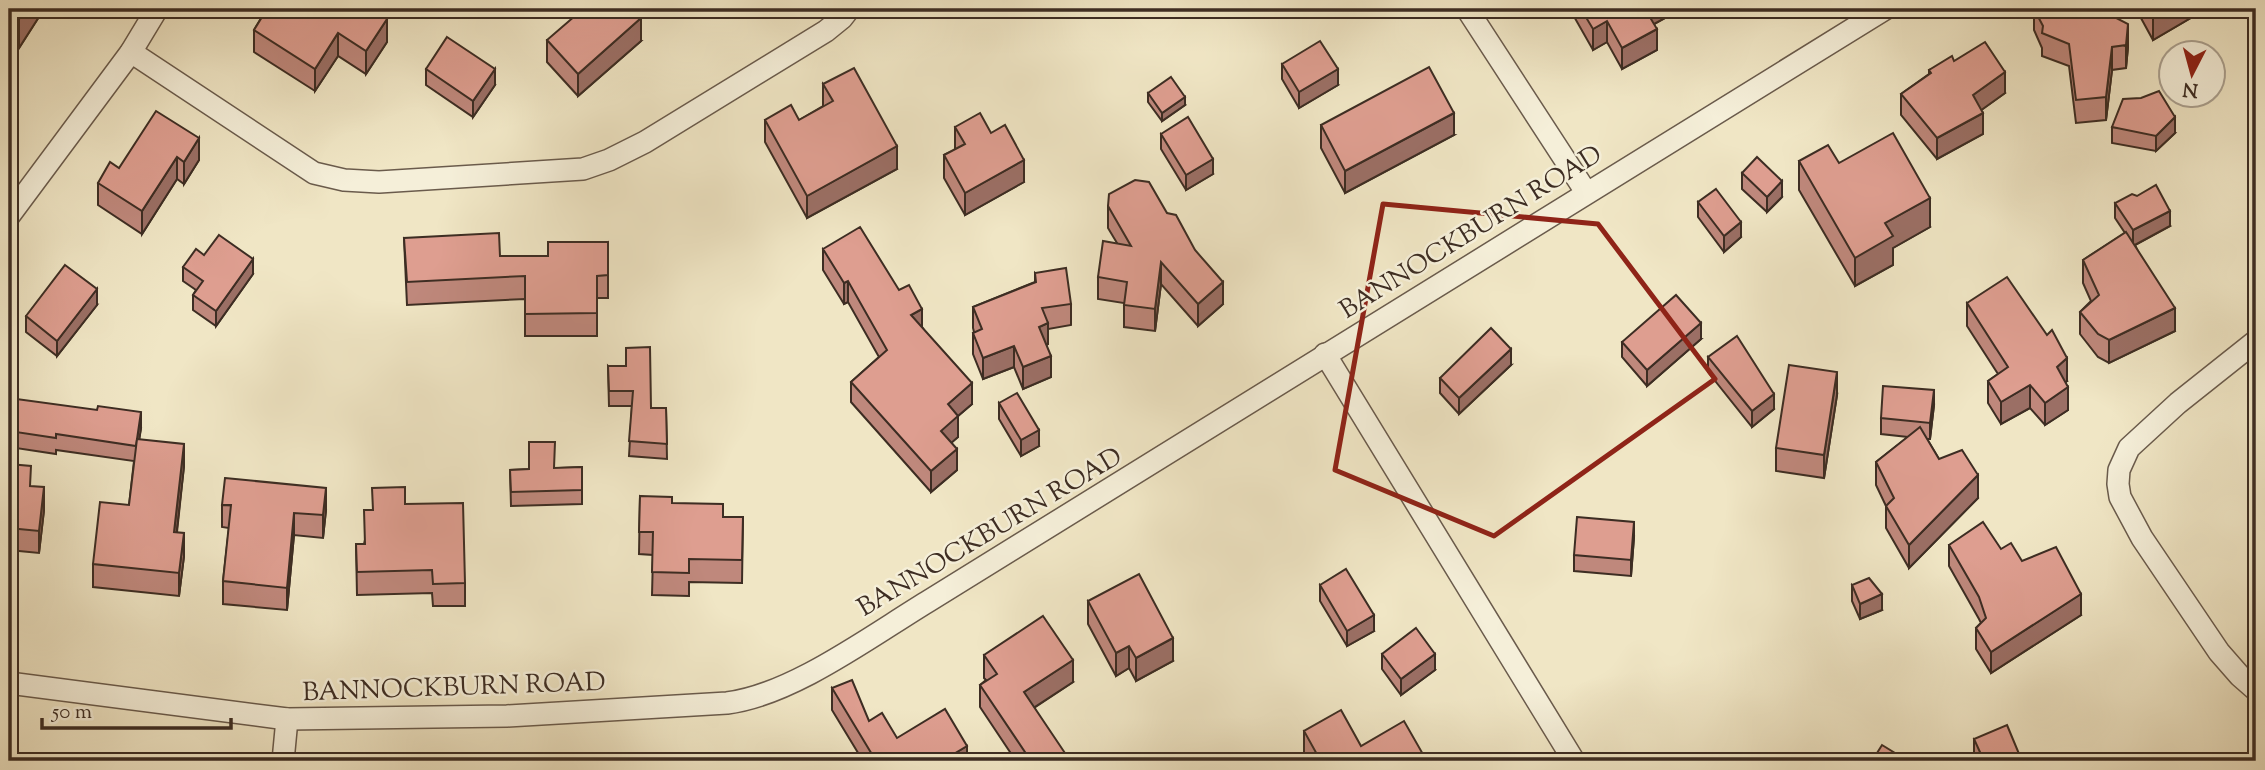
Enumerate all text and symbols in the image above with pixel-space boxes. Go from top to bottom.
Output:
north arrow [2156,38,2226,108]
text: N [2182,74,2199,103]
street label: BANNOCKBURN ROAD [1333,137,1610,329]
street label: BANNOCKBURN ROAD [851,439,1130,627]
street label: BANNOCKBURN ROAD [302,665,606,712]
scale bar [42,686,231,730]
text: 50 m [51,698,92,728]

